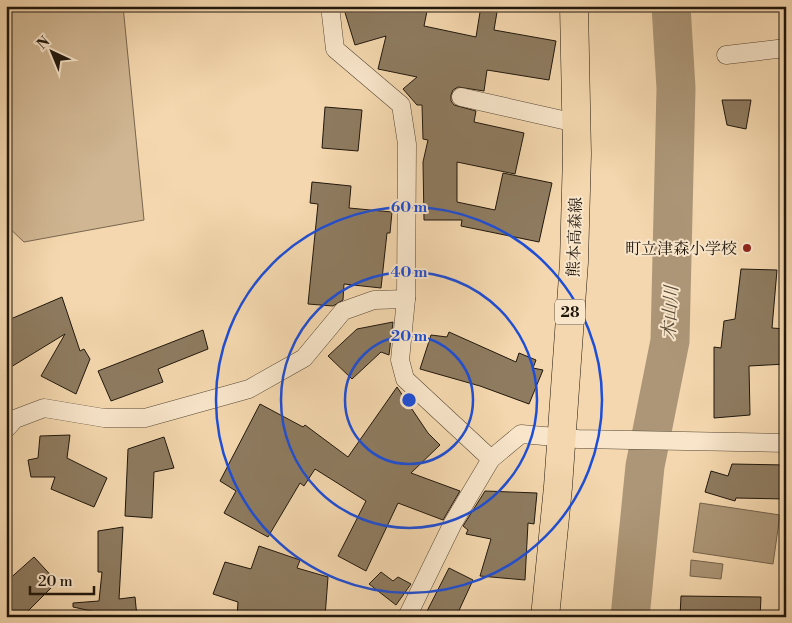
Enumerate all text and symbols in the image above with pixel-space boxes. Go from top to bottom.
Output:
north arrow [28,28,78,78]
text: N [33,33,54,54]
street label: 熊本高森線 [564,197,586,277]
text: 60 m [391,198,428,217]
place label: 町立津森小学校 [625,239,737,259]
marker: 町立津森小学校 [741,242,753,254]
text: 40 m [390,263,428,282]
water label: 木山川 [658,283,684,341]
road number: 28 [555,300,585,324]
text: 20 m [391,327,428,346]
centre of rings [400,391,418,409]
scale bar [30,563,94,595]
text: 20 m [38,572,73,591]

